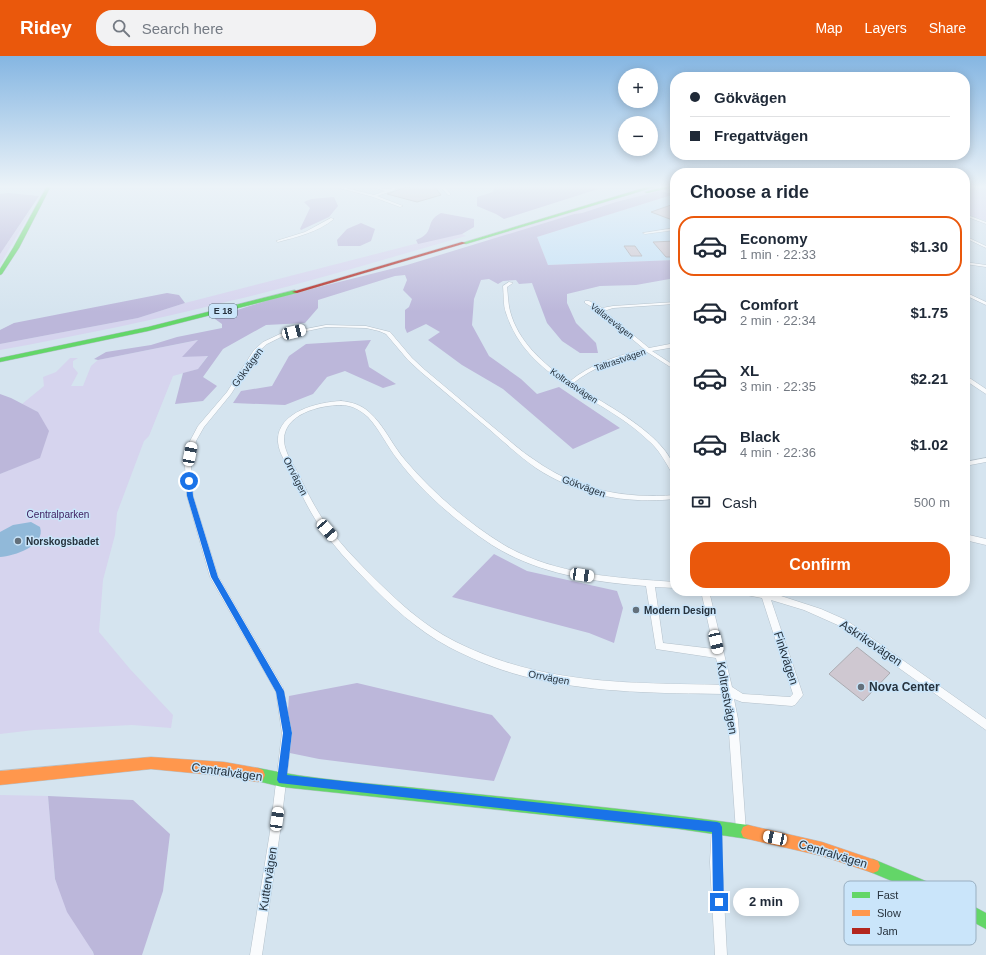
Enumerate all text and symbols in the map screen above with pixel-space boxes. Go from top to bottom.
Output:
search box [96,10,376,46]
text: Ridey [20,17,72,38]
icon: search [110,17,132,39]
text: Search here [142,20,223,37]
text: Map [815,20,843,36]
text: Layers [865,20,907,36]
text: Share [929,20,966,36]
map controls [618,68,658,156]
button: + [618,68,658,108]
text: Gökvägen [714,89,787,106]
button: − [618,116,658,156]
text: Fregattvägen [714,127,808,144]
text: Choose a ride [690,182,809,202]
icon: car [692,228,728,264]
text: Economy [740,230,808,247]
text: $1.30 [910,238,948,255]
text: 1 min · 22:33 [740,247,816,262]
icon: car [692,294,728,330]
text: Comfort [740,296,798,313]
street label: Vallarevägen [588,301,636,341]
road number: E 18 [209,304,237,318]
text: $1.75 [910,304,948,321]
text: 2 min · 22:34 [740,313,816,328]
car [281,323,307,341]
street label: Gökvägen [230,346,265,389]
street label: Taltrastvägen [593,347,647,373]
icon: car [692,360,728,396]
text: XL [740,362,759,379]
street label: Koltrastvägen [548,366,600,406]
text: $2.21 [910,370,948,387]
text: 3 min · 22:35 [740,379,816,394]
icon: car [692,426,728,462]
text: Black [740,428,780,445]
text: $1.02 [910,436,948,453]
car [182,441,198,467]
text: 4 min · 22:36 [740,445,816,460]
street label: Orrvägen [281,455,310,497]
route start [180,472,198,490]
street label: Gökvägen [561,474,607,499]
icon: cash [690,491,712,513]
text: Cash [722,494,757,511]
text: 500 m [914,495,950,510]
park label: Centralparken [27,509,89,520]
car [315,517,339,543]
marker: Norskogsbadet [13,536,23,546]
place label: Norskogsbadet [26,536,99,547]
button: Confirm [690,542,950,588]
car [569,567,595,583]
marker: Modern Design [631,605,641,615]
place label: Modern Design [644,605,716,616]
street label: Askrikevägen [837,617,905,669]
car [707,629,725,655]
street label: Finkvägen [771,630,801,686]
street label: Koltrastvägen [714,661,740,735]
street label: Orrvägen [527,668,570,687]
place label: Nova Center [869,680,940,694]
marker: Nova Center [856,682,866,692]
street label: Centralvägen [191,760,263,784]
car [269,806,285,832]
car [762,830,788,846]
street label: Centralvägen [797,837,869,871]
street label: Kuttervägen [256,846,280,912]
legend [844,881,976,945]
callout: 2 min [733,888,799,916]
text: Fast [877,889,898,901]
route end [710,893,728,911]
text: 2 min [749,894,783,909]
text: Slow [877,907,901,919]
text: Jam [877,925,898,937]

